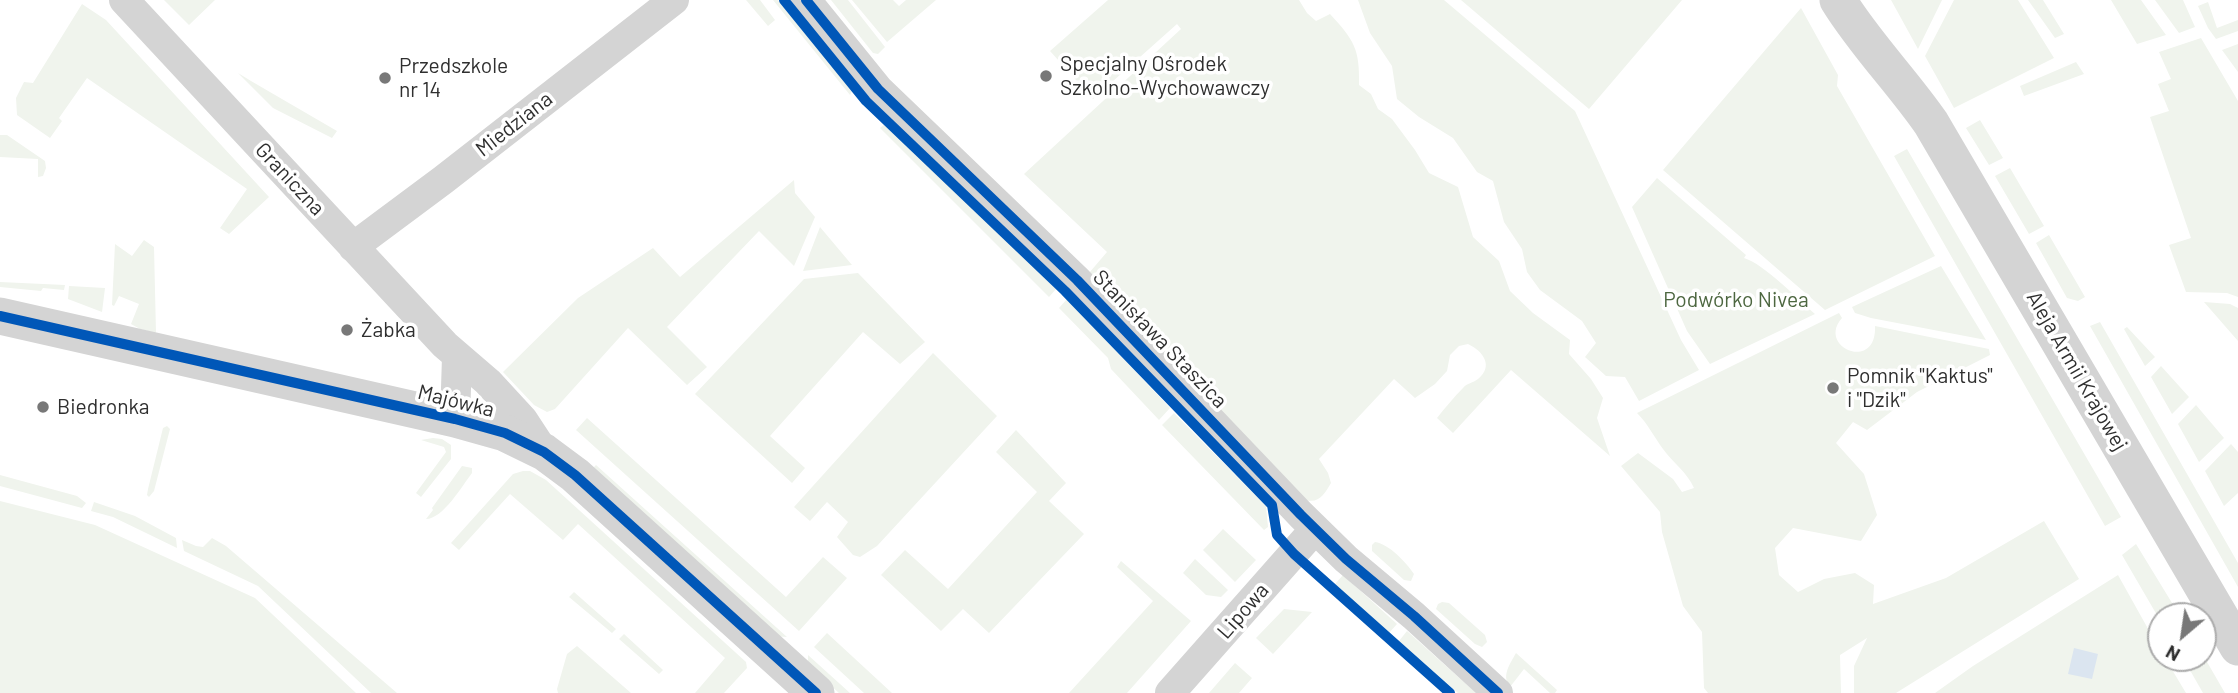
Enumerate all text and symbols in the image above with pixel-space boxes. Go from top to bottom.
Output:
place label: Specjalny Ośrodek Szkolno-Wychowawczy [1060,51,1270,101]
place label: Przedszkole nr 14 [399,53,508,103]
marker: Specjalny Ośrodek Szkolno-Wychowawczy [1038,68,1054,84]
marker: Przedszkole nr 14 [377,70,393,86]
street label: Miedziana [471,86,557,162]
street label: Graniczna [250,137,330,221]
street label: Stanisława Staszica [1088,265,1232,413]
park label: Podwórko Nivea [1663,287,1809,313]
street label: Aleja Armii Krajowej [2021,287,2133,455]
place label: Żabka [361,317,416,343]
marker: Żabka [339,322,355,338]
place label: Pomnik "Kaktus" i "Dzik" [1847,363,1993,413]
street label: Majówka [415,379,497,423]
marker: Pomnik "Kaktus" i "Dzik" [1825,380,1841,396]
place label: Biedronka [57,394,150,420]
marker: Biedronka [35,399,51,415]
street label: Lipowa [1212,578,1274,644]
north arrow [2147,602,2217,672]
text: N [2161,641,2184,667]

